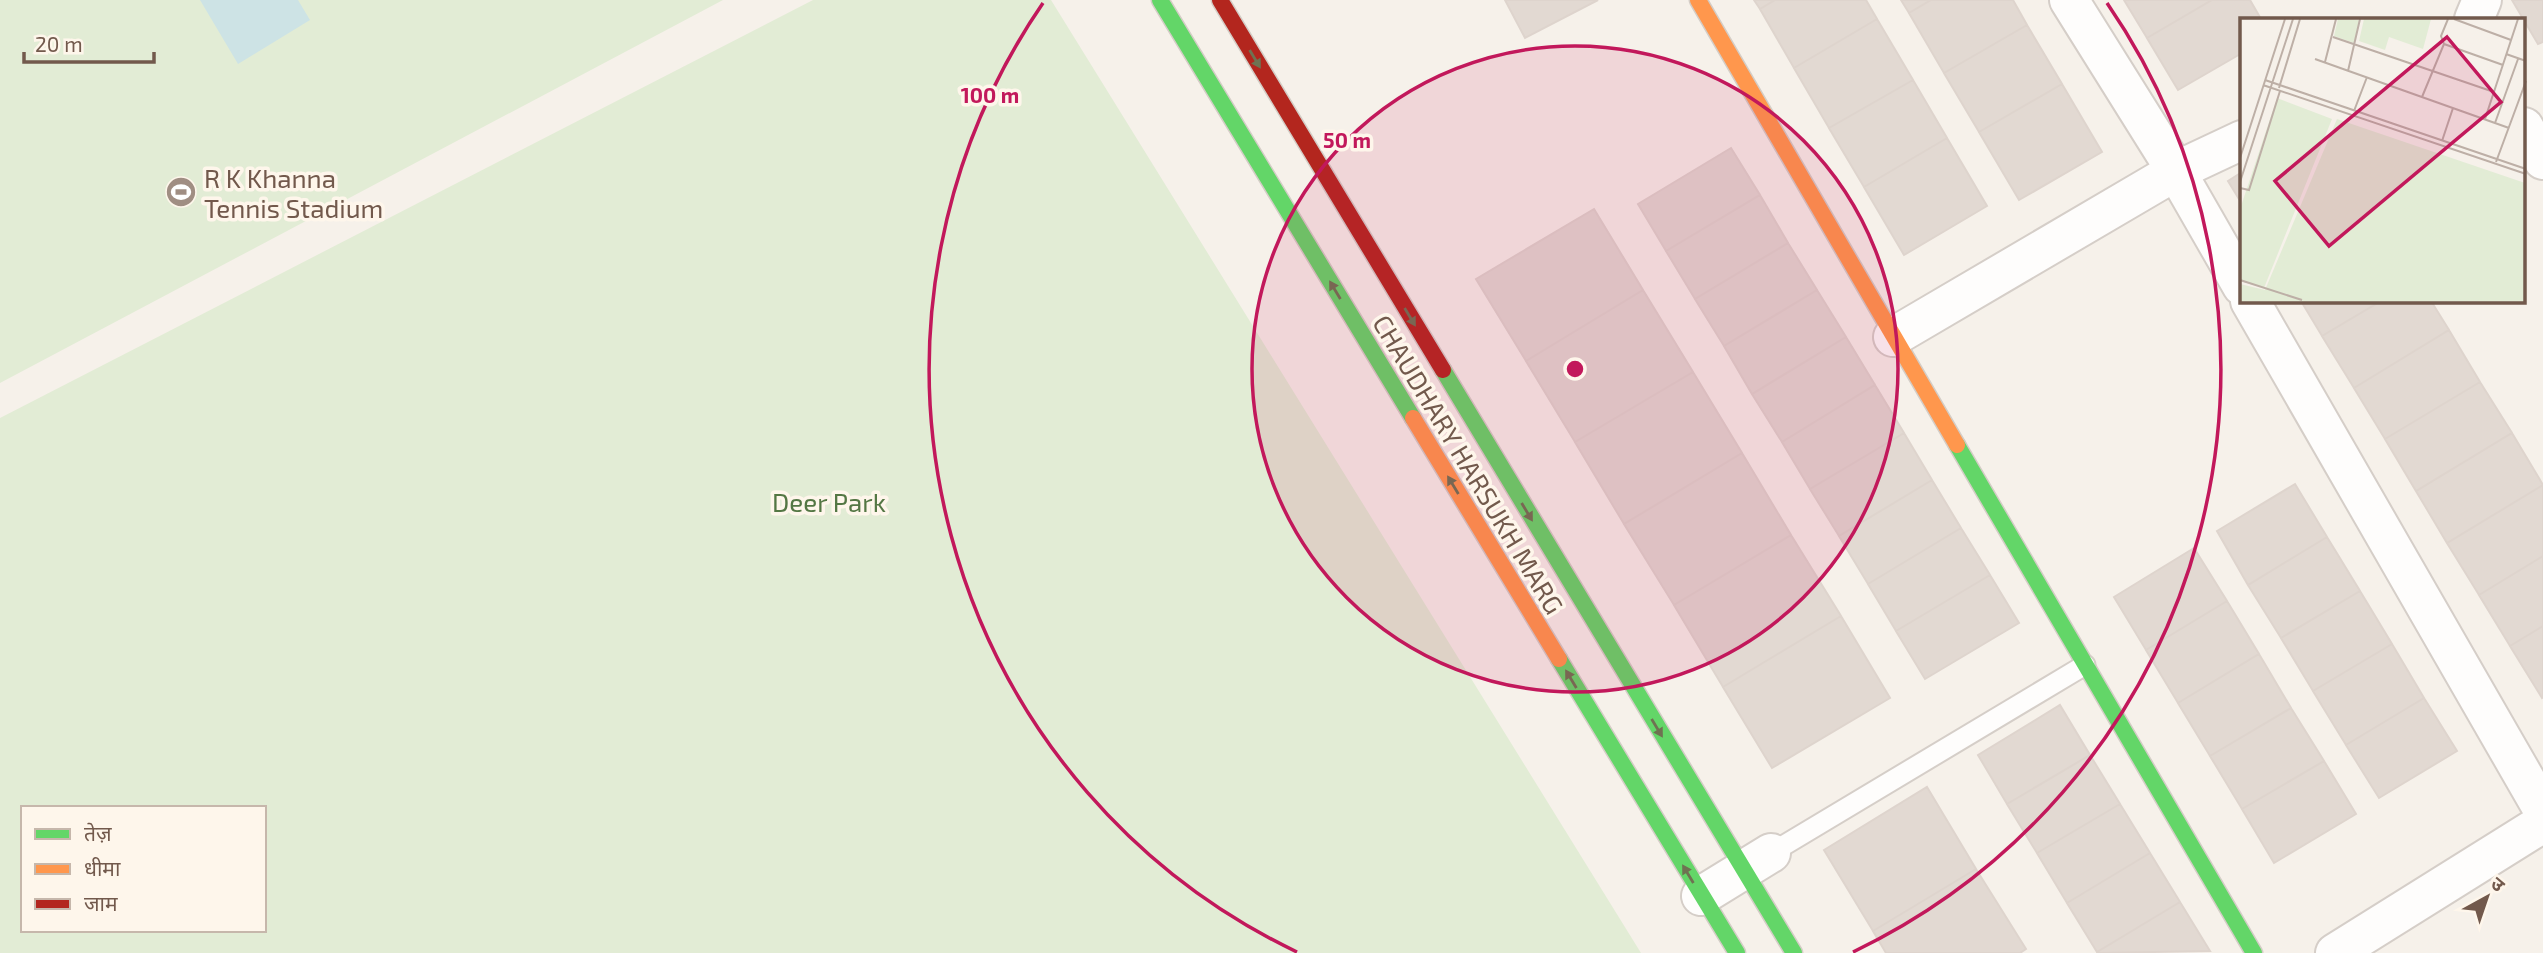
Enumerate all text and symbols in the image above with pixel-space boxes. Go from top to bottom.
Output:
inset map [2240,18,2526,303]
scale bar [24,21,154,65]
text: 20 m [35,31,83,56]
one-way arrow [1249,49,1262,68]
text: 100 m [961,82,1019,107]
text: 50 m [1323,127,1371,152]
place label: R K Khanna Tennis Stadium [204,162,383,223]
sports icon: R K Khanna Tennis Stadium [164,175,198,209]
one-way arrow [1329,280,1342,299]
one-way arrow [1404,307,1417,326]
street label: CHAUDHARY HARSUKH MARG [1367,309,1571,619]
centre of rings [1563,357,1587,381]
one-way arrow [1447,475,1459,494]
park label: Deer Park [772,486,886,517]
one-way arrow [1521,502,1534,521]
one-way arrow [1564,670,1577,689]
one-way arrow [1651,718,1663,737]
legend [21,806,266,932]
text: तेज़ [84,820,112,845]
text: धीमा [84,855,121,880]
north arrow [2452,862,2522,932]
one-way arrow [1682,865,1695,884]
text: उ [2487,871,2511,897]
text: जाम [84,890,118,915]

